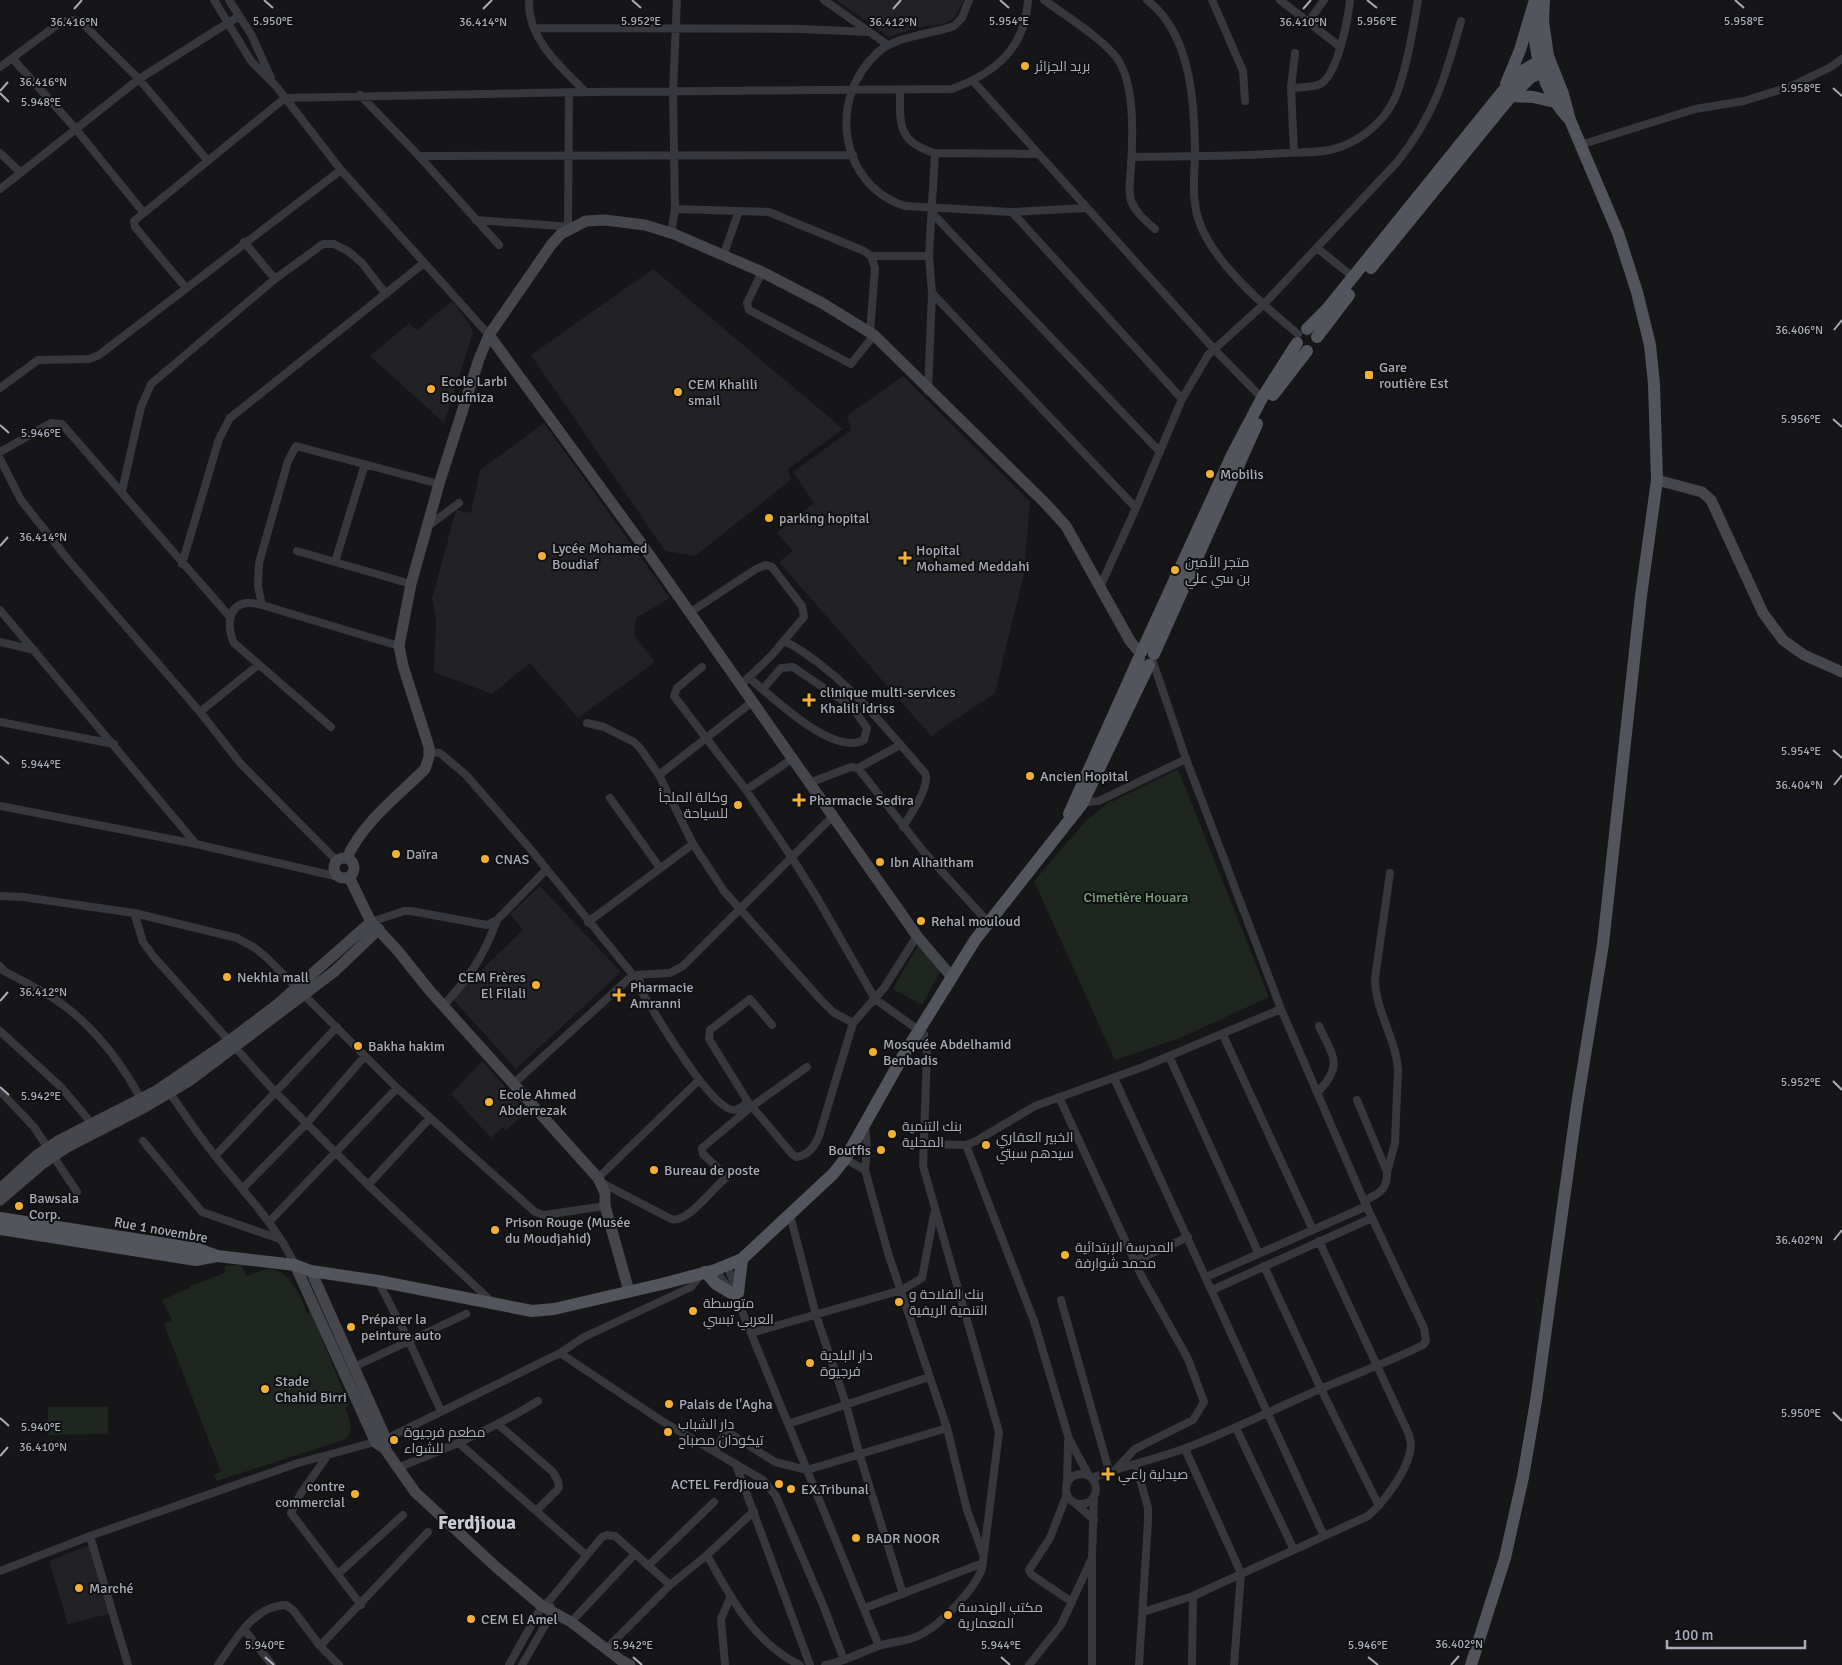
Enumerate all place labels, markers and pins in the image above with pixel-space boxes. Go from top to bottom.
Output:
place label: بريد الجزائر [1034,58,1090,75]
marker: بريد الجزائر [1019,60,1031,72]
place label: Gare routière Est [1379,359,1449,392]
marker: Gare routière Est [1363,369,1375,381]
place label: Ecole Larbi Boufniza [441,373,507,406]
place label: CEM Khalili smail [688,376,758,409]
marker: Ecole Larbi Boufniza [425,383,437,395]
marker: CEM Khalili smail [672,386,684,398]
place label: Mobilis [1220,466,1264,483]
marker: Mobilis [1204,468,1216,480]
place label: parking hopital [779,510,870,527]
marker: parking hopital [763,512,775,524]
place label: Lycée Mohamed Boudiaf [552,540,648,573]
place label: Hopital Mohamed Meddahi [916,542,1030,575]
marker: Lycée Mohamed Boudiaf [536,550,548,562]
marker: Hopital Mohamed Meddahi [898,551,912,565]
place label: متجر الأمين بن سي علي [1185,554,1250,590]
marker: متجر الأمين بن سي علي [1169,564,1181,576]
place label: clinique multi-services Khalili Idriss [820,684,956,717]
marker: clinique multi-services Khalili Idriss [802,693,816,707]
place label: Ancien Hopital [1040,768,1128,785]
marker: Ancien Hopital [1024,770,1036,782]
place label: وكالة الملجأ للسياحة [659,788,728,822]
place label: Pharmacie Sedira [809,792,914,809]
marker: Pharmacie Sedira [793,794,805,806]
marker: وكالة الملجأ للسياحة [732,799,744,811]
place label: Daïra [406,846,438,863]
marker: Daïra [390,848,402,860]
place label: CNAS [495,851,530,868]
marker: CNAS [479,853,491,865]
place label: Ibn Alhaitham [890,854,974,871]
marker: Ibn Alhaitham [874,856,886,868]
place label: Rehal mouloud [931,913,1021,930]
marker: Rehal mouloud [915,915,927,927]
place label: Nekhla mall [237,969,309,986]
place label: CEM Frères El Filali [458,969,526,1002]
marker: Nekhla mall [221,971,233,983]
marker: CEM Frères El Filali [530,979,542,991]
place label: Pharmacie Amranni [630,979,694,1012]
marker: Pharmacie Amranni [612,988,626,1002]
place label: Mosquée Abdelhamid Benbadis [883,1036,1011,1069]
place label: Bakha hakim [368,1038,445,1055]
marker: Bakha hakim [352,1040,364,1052]
marker: Mosquée Abdelhamid Benbadis [867,1046,879,1058]
place label: Ecole Ahmed Abderrezak [499,1086,576,1119]
marker: Ecole Ahmed Abderrezak [483,1096,495,1108]
place label: بنك التنمية المحلية [902,1118,962,1151]
marker: بنك التنمية المحلية [886,1128,898,1140]
place label: الخبير العقاري سيدهم سبتي [996,1129,1074,1165]
marker: الخبير العقاري سيدهم سبتي [980,1139,992,1151]
place label: Boutfis [828,1142,871,1159]
marker: Boutfis [875,1144,887,1156]
place label: Bureau de poste [664,1162,760,1179]
marker: Bureau de poste [648,1164,660,1176]
place label: Bawsala Corp. [29,1190,79,1223]
marker: Bawsala Corp. [13,1200,25,1212]
place label: Prison Rouge (Musée du Moudjahid) [505,1214,630,1247]
marker: Prison Rouge (Musée du Moudjahid) [489,1224,501,1236]
place label: المدرسة الإبتدائية محمد شوارفة [1075,1239,1174,1272]
marker: المدرسة الإبتدائية محمد شوارفة [1059,1249,1071,1261]
place label: بنك الفلاحة و التنمية الريفية [909,1286,987,1319]
place label: متوسطة العربي تبسي [703,1295,774,1331]
marker: بنك الفلاحة و التنمية الريفية [893,1296,905,1308]
marker: متوسطة العربي تبسي [687,1305,699,1317]
place label: Préparer la peinture auto [361,1311,441,1344]
marker: Préparer la peinture auto [345,1321,357,1333]
place label: دار البلدية فرجيوة [820,1347,873,1380]
marker: دار البلدية فرجيوة [804,1357,816,1369]
place label: Stade Chahid Birri [275,1373,347,1406]
marker: Stade Chahid Birri [259,1383,271,1395]
place label: Palais de l'Agha [679,1396,773,1413]
marker: Palais de l'Agha [663,1398,675,1410]
place label: دار الشباب تيكودان مصباح [678,1416,764,1449]
place label: مطعم فرجيوة للشواء [404,1424,486,1457]
marker: دار الشباب تيكودان مصباح [662,1426,674,1438]
marker: مطعم فرجيوة للشواء [388,1434,400,1446]
place label: صيدلية راعي [1118,1466,1188,1486]
marker: صيدلية راعي [1102,1468,1114,1480]
place label: ACTEL Ferdjioua [671,1476,769,1493]
place label: contre commercial [275,1478,345,1511]
marker: ACTEL Ferdjioua [773,1478,785,1490]
place label: EX.Tribunal [801,1481,869,1498]
marker: EX.Tribunal [785,1483,797,1495]
marker: contre commercial [349,1488,361,1500]
place label: BADR NOOR [866,1530,940,1547]
marker: BADR NOOR [850,1532,862,1544]
place label: Marché [89,1580,134,1597]
marker: Marché [73,1582,85,1594]
place label: مكتب الهندسة المعمارية [958,1599,1043,1632]
marker: مكتب الهندسة المعمارية [942,1609,954,1621]
place label: CEM El Amel [481,1611,558,1628]
marker: CEM El Amel [465,1613,477,1625]

